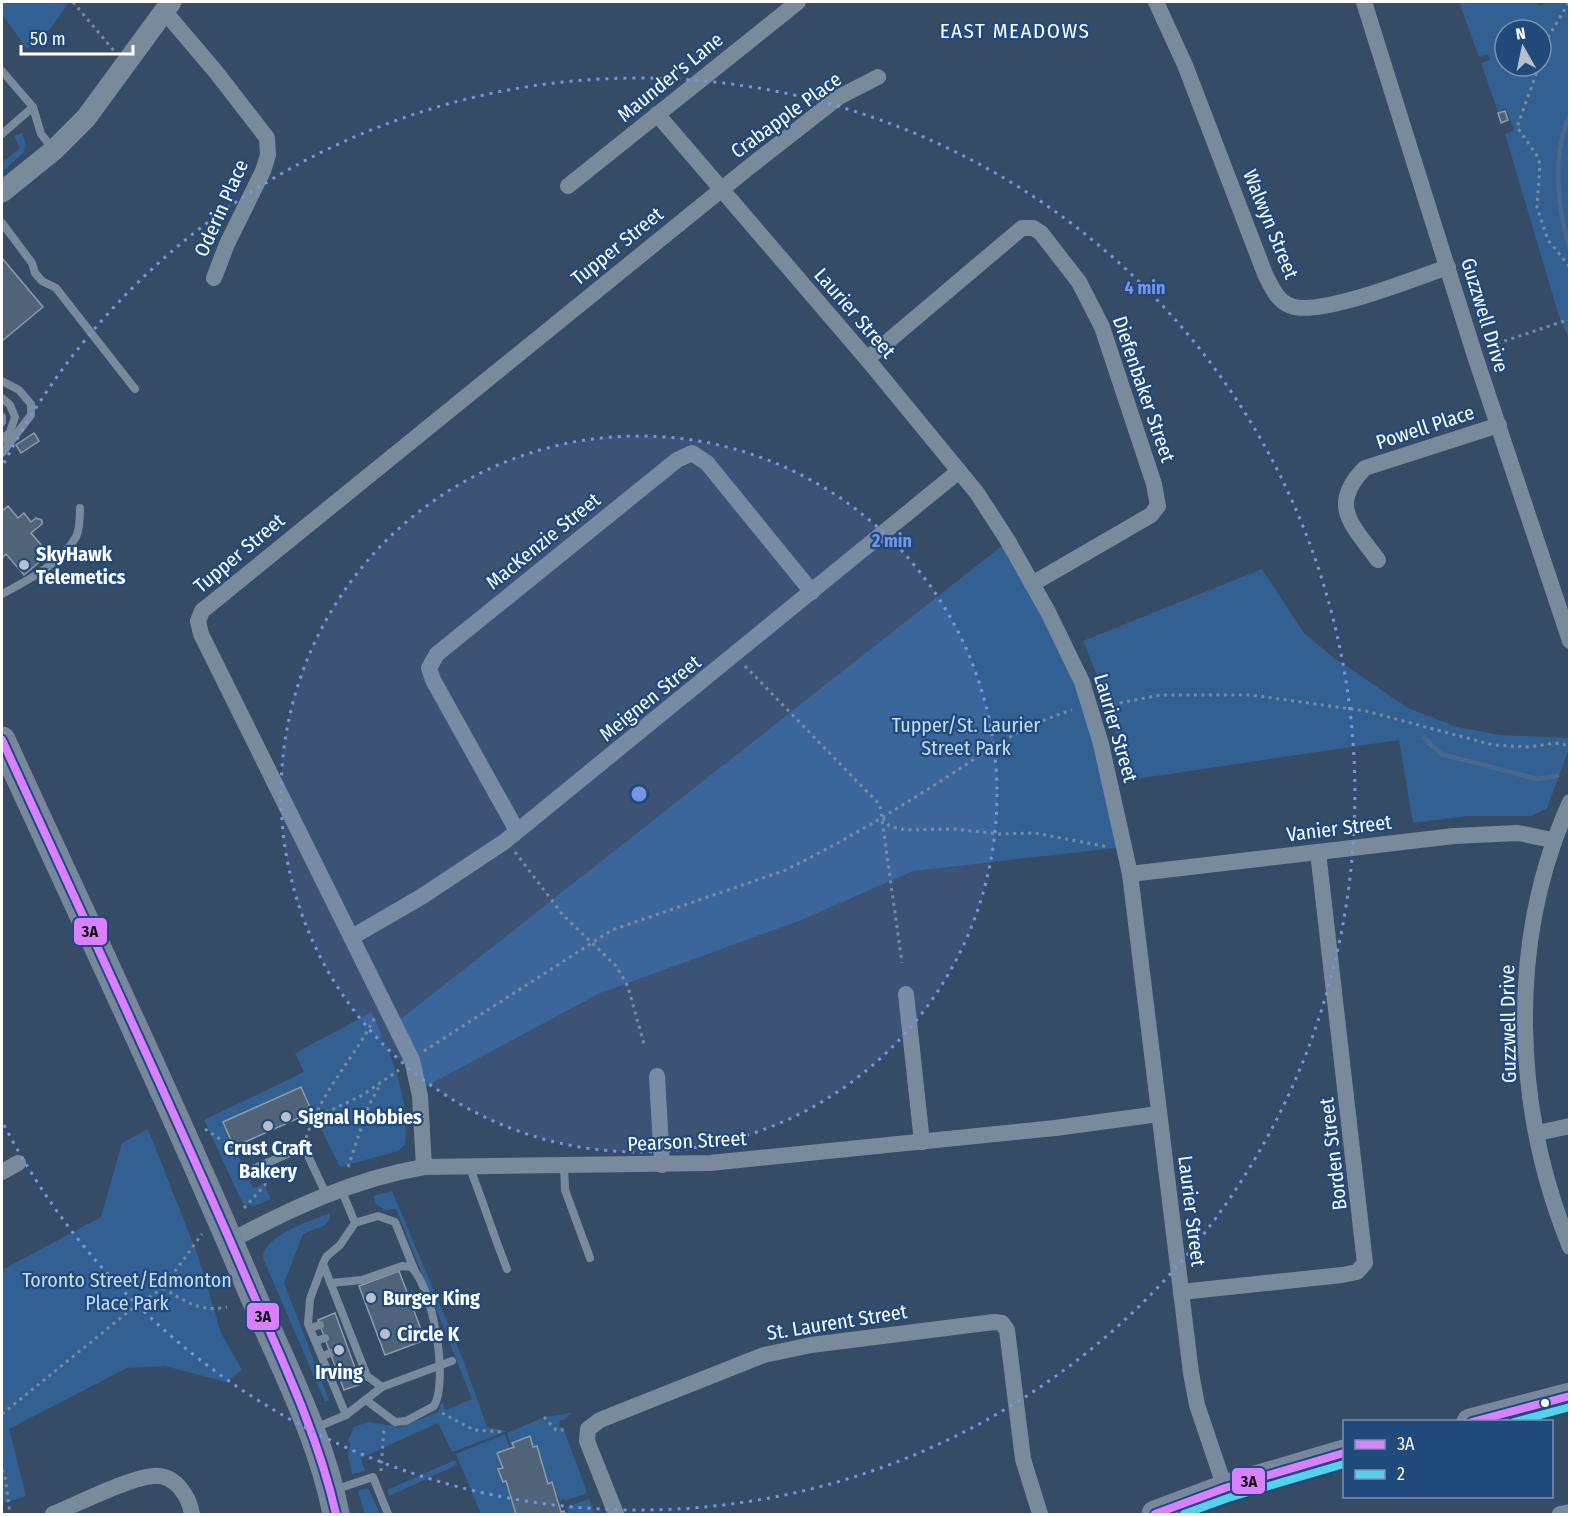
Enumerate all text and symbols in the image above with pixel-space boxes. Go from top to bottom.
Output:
scale bar [21,18,134,56]
district label: EAST MEADOWS [940,18,1090,44]
north arrow [1493,18,1553,78]
text: N [1515,24,1527,44]
street label: Maunder's Lane [612,27,728,127]
text: 50 m [30,28,66,50]
street label: Crabapple Place [726,67,846,163]
street label: Oderin Place [189,156,253,260]
street label: Walwyn Street [1238,166,1304,283]
street label: Tupper Street [566,201,668,290]
street label: Guzzwell Drive [1456,255,1514,375]
street label: Laurier Street [809,263,901,363]
text: 4 min [1125,277,1165,299]
street label: Diefenbaker Street [1108,313,1180,466]
street label: Powell Place [1373,400,1477,454]
street label: MacKenzie Street [481,487,605,594]
street label: Tupper Street [189,508,290,598]
text: 2 min [871,530,912,552]
place label: SkyHawk Telemetics [36,542,126,589]
marker: SkyHawk Telemetics [17,558,31,572]
street label: Meignen Street [595,650,706,746]
street label: Laurier Street [1089,671,1143,785]
park label: Tupper/St. Laurier Street Park [892,713,1040,760]
centre of rings [629,784,649,804]
street label: Vanier Street [1285,810,1393,846]
line badge: 3A [73,917,108,946]
text: 3A [81,922,98,941]
street label: Guzzwell Drive [1495,965,1521,1083]
street label: Borden Street [1314,1096,1352,1211]
place label: Signal Hobbies [298,1105,422,1129]
marker: Signal Hobbies [279,1110,293,1124]
marker: Crust Craft Bakery [261,1119,275,1133]
street label: Pearson Street [627,1126,748,1156]
place label: Crust Craft Bakery [224,1136,313,1183]
street label: Laurier Street [1173,1154,1211,1268]
park label: Toronto Street/Edmonton Place Park [22,1268,232,1315]
place label: Burger King [383,1286,480,1310]
marker: Burger King [364,1291,378,1305]
street label: St. Laurent Street [765,1299,909,1345]
line badge: 3A [246,1302,280,1331]
text: 3A [254,1307,271,1326]
place label: Circle K [397,1322,460,1346]
marker: Circle K [378,1327,392,1341]
marker: Irving [332,1343,346,1357]
place label: Irving [315,1360,363,1384]
unlabelled marker [1539,1397,1551,1409]
legend [1343,1420,1553,1498]
text: 3A [1397,1433,1415,1455]
text: 2 [1397,1463,1405,1485]
line badge: 3A [1231,1467,1266,1495]
text: 3A [1240,1472,1257,1491]

